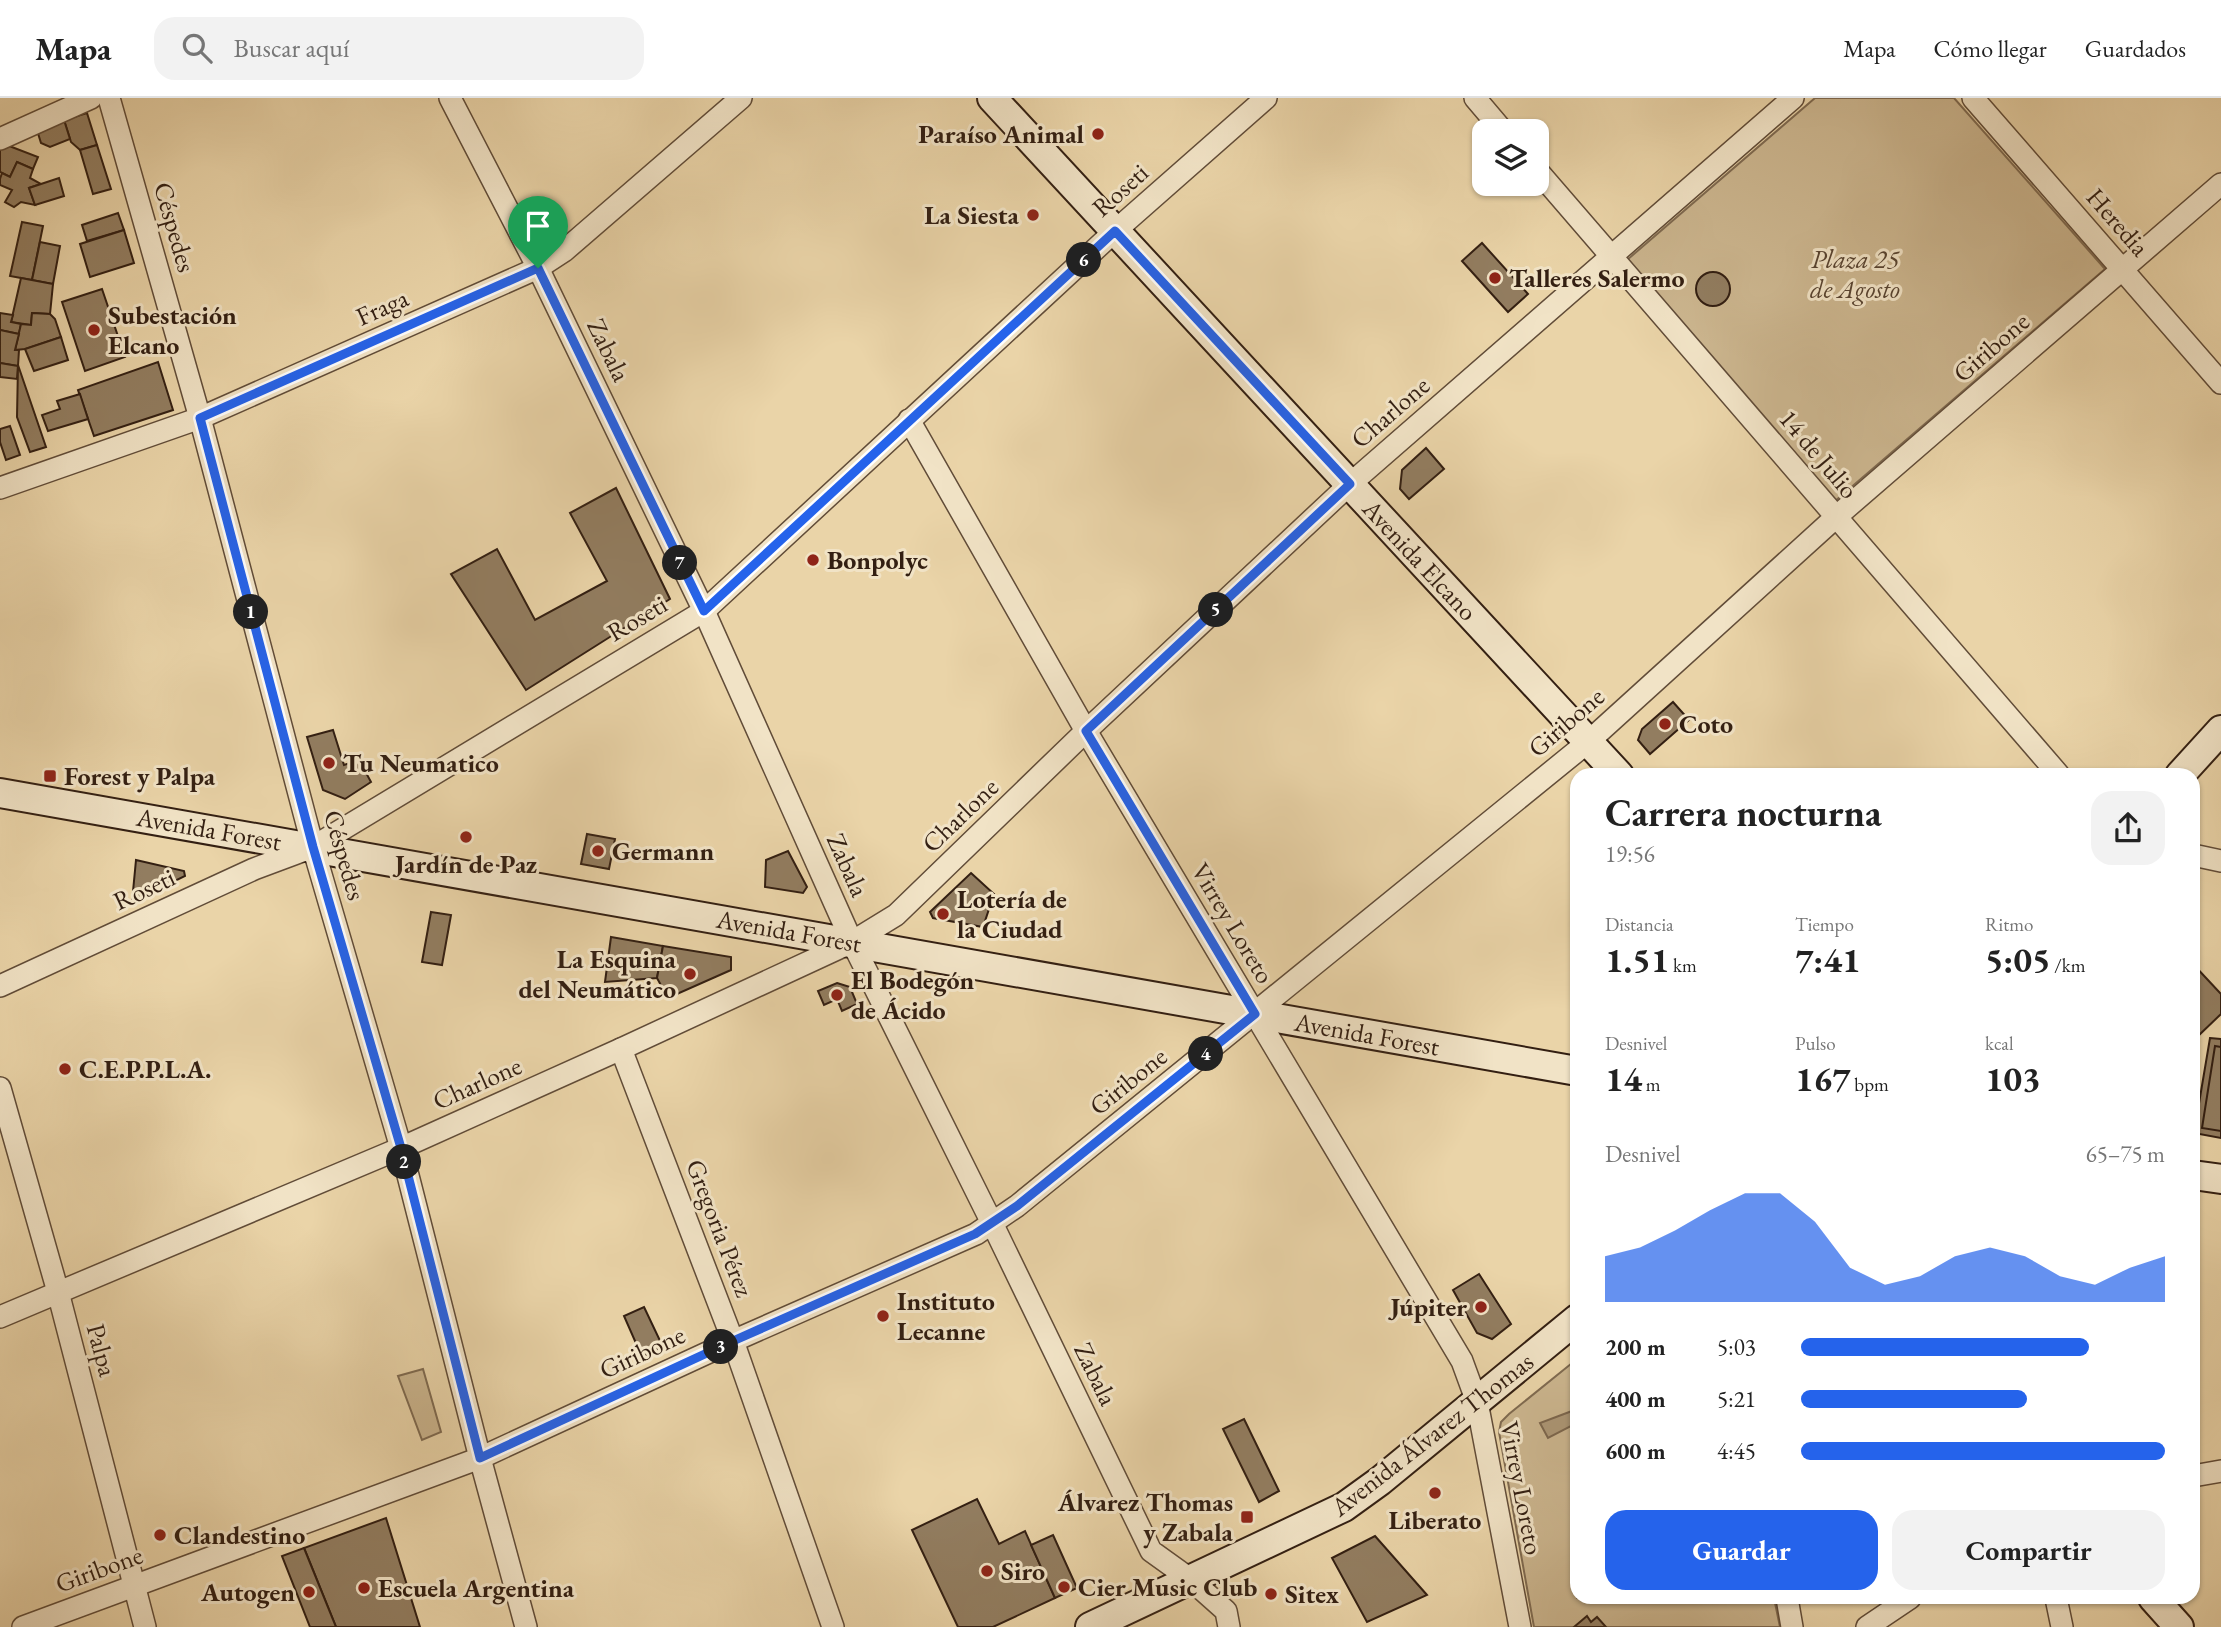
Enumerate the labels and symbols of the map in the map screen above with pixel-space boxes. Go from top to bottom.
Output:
place label: Paraíso Animal [918,117,1084,151]
marker: Paraíso Animal [1090,126,1106,142]
street label: Roseti [1085,156,1155,224]
street label: Céspedes [146,178,204,276]
street label: Heredia [2079,181,2157,264]
pin [508,196,568,268]
place label: La Siesta [924,198,1020,232]
marker: La Siesta [1025,207,1041,223]
pin: 6 [1066,242,1102,278]
park label: Plaza 25 de Agosto [1810,242,1900,306]
place label: Talleres Salermo [1509,261,1685,295]
marker: Talleres Salermo [1487,270,1503,286]
street label: Fraga [350,280,414,334]
place label: Subestación Elcano [108,298,237,362]
street label: Giribone [1946,304,2036,390]
street label: Zabala [579,313,639,388]
marker: Subestación Elcano [86,322,102,338]
street label: Charlone [1343,368,1437,456]
street label: 14 de Julio [1772,402,1866,506]
street label: Avenida Elcano [1354,491,1485,628]
place label: Bonpolyc [827,543,928,577]
pin: 7 [662,546,698,580]
marker: Bonpolyc [805,552,821,568]
street label: Roseti [601,587,673,649]
pin: 5 [1198,592,1234,628]
pin: 1 [233,594,268,630]
street label: Giribone [1521,679,1611,765]
place label: Coto [1679,707,1733,741]
marker: Coto [1657,716,1673,732]
place label: Tu Neumatico [343,746,499,780]
marker: Tu Neumatico [321,755,337,771]
place label: Forest y Palpa [64,759,216,793]
marker: Forest y Palpa [42,768,58,784]
street label: Charlone [914,770,1006,860]
street label: Avenida Forest [133,799,284,858]
street label: Céspedes [316,806,374,904]
street label: Zabala [819,828,877,903]
marker: Jardín de Paz [458,829,474,845]
place label: Germann [612,834,714,868]
marker: Germann [590,843,606,859]
place label: Jardín de Paz [392,847,537,881]
street label: Virrey Loreto [1184,856,1282,990]
street label: Roseti [108,860,180,918]
place label: Lotería de la Ciudad [957,882,1067,946]
street label: Avenida Forest [713,901,864,960]
marker: Lotería de la Ciudad [935,906,951,922]
place label: La Esquina del Neumático [519,942,677,1006]
place label: El Bodegón de Ácido [851,963,975,1027]
marker: La Esquina del Neumático [682,966,698,982]
marker: El Bodegón de Ácido [829,987,845,1003]
street label: Avenida Forest [1291,1004,1442,1063]
pin: 4 [1188,1037,1224,1072]
street label: Giribone [1082,1039,1174,1123]
street label: Charlone [427,1048,527,1118]
place label: C.E.P.P.L.A. [79,1052,211,1086]
marker: C.E.P.P.L.A. [57,1061,73,1077]
pin: 2 [386,1144,422,1180]
street label: Gregoria Pérez [678,1155,762,1302]
place label: Instituto Lecanne [897,1284,995,1348]
place label: Júpiter [1387,1290,1467,1324]
marker: Júpiter [1473,1299,1489,1315]
marker: Instituto Lecanne [875,1308,891,1324]
street label: Giribone [594,1317,690,1387]
street label: Palpa [79,1320,125,1381]
pin: 3 [704,1330,738,1364]
street label: Zabala [1066,1337,1126,1412]
street label: Avenida Álvarez Thomas [1323,1344,1540,1524]
street label: Virrey Loreto [1492,1418,1552,1558]
place label: Álvarez Thomas y Zabala [1057,1485,1234,1549]
marker: Liberato [1427,1485,1443,1501]
place label: Liberato [1389,1503,1481,1537]
marker: Álvarez Thomas y Zabala [1239,1509,1255,1525]
place label: Clandestino [174,1518,305,1552]
marker: Clandestino [152,1527,168,1543]
street label: Giribone [51,1538,147,1600]
place label: Siro [1001,1554,1045,1588]
marker: Siro [979,1563,995,1579]
place label: Cier Music Club [1078,1570,1257,1604]
place label: Escuela Argentina [378,1571,575,1605]
place label: Autogen [200,1575,295,1609]
place label: Sitex [1285,1577,1339,1611]
marker: Cier Music Club [1056,1579,1072,1595]
marker: Escuela Argentina [356,1580,372,1596]
marker: Autogen [301,1584,317,1600]
marker: Sitex [1263,1586,1279,1602]

